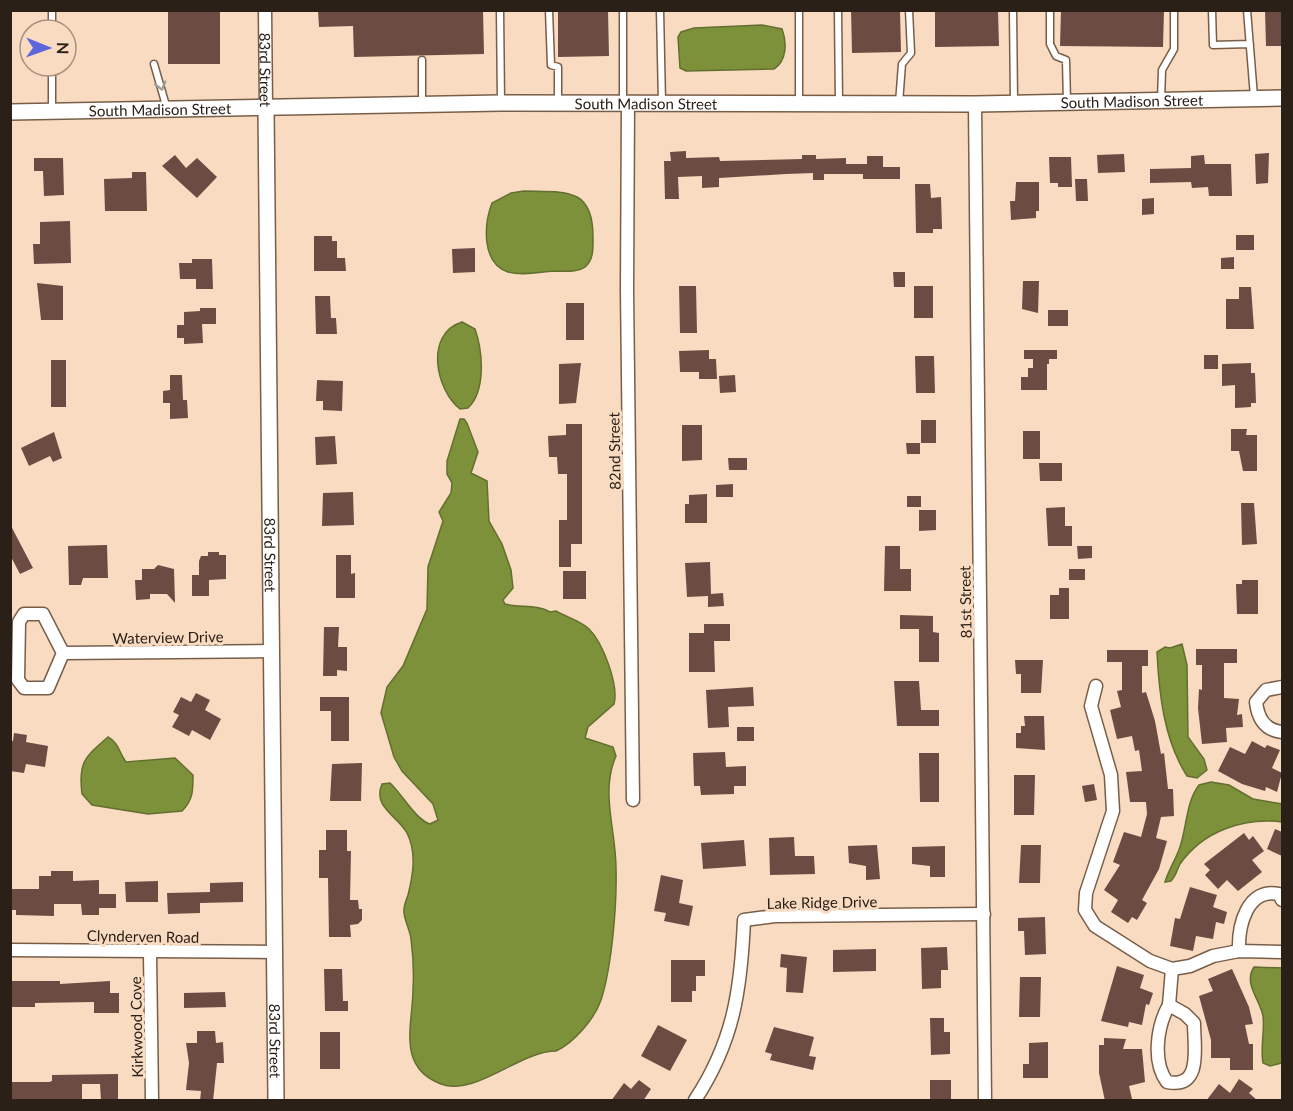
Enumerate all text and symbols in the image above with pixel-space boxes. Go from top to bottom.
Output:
north arrow [18,18,78,78]
street label: 83rd Street [256,33,275,108]
text: N [54,42,73,55]
one-way arrow [154,80,166,91]
street label: South Madison Street [1060,91,1204,111]
street label: South Madison Street [575,94,718,112]
street label: South Madison Street [89,99,232,120]
street label: 82nd Street [604,411,624,490]
street label: 83rd Street [261,518,280,593]
street label: 81st Street [955,565,975,638]
street label: Waterview Drive [112,627,224,647]
street label: Lake Ridge Drive [767,892,878,912]
street label: Clynderven Road [87,926,199,946]
street label: Kirkwood Cove [126,976,146,1078]
street label: 83rd Street [266,1004,285,1079]

